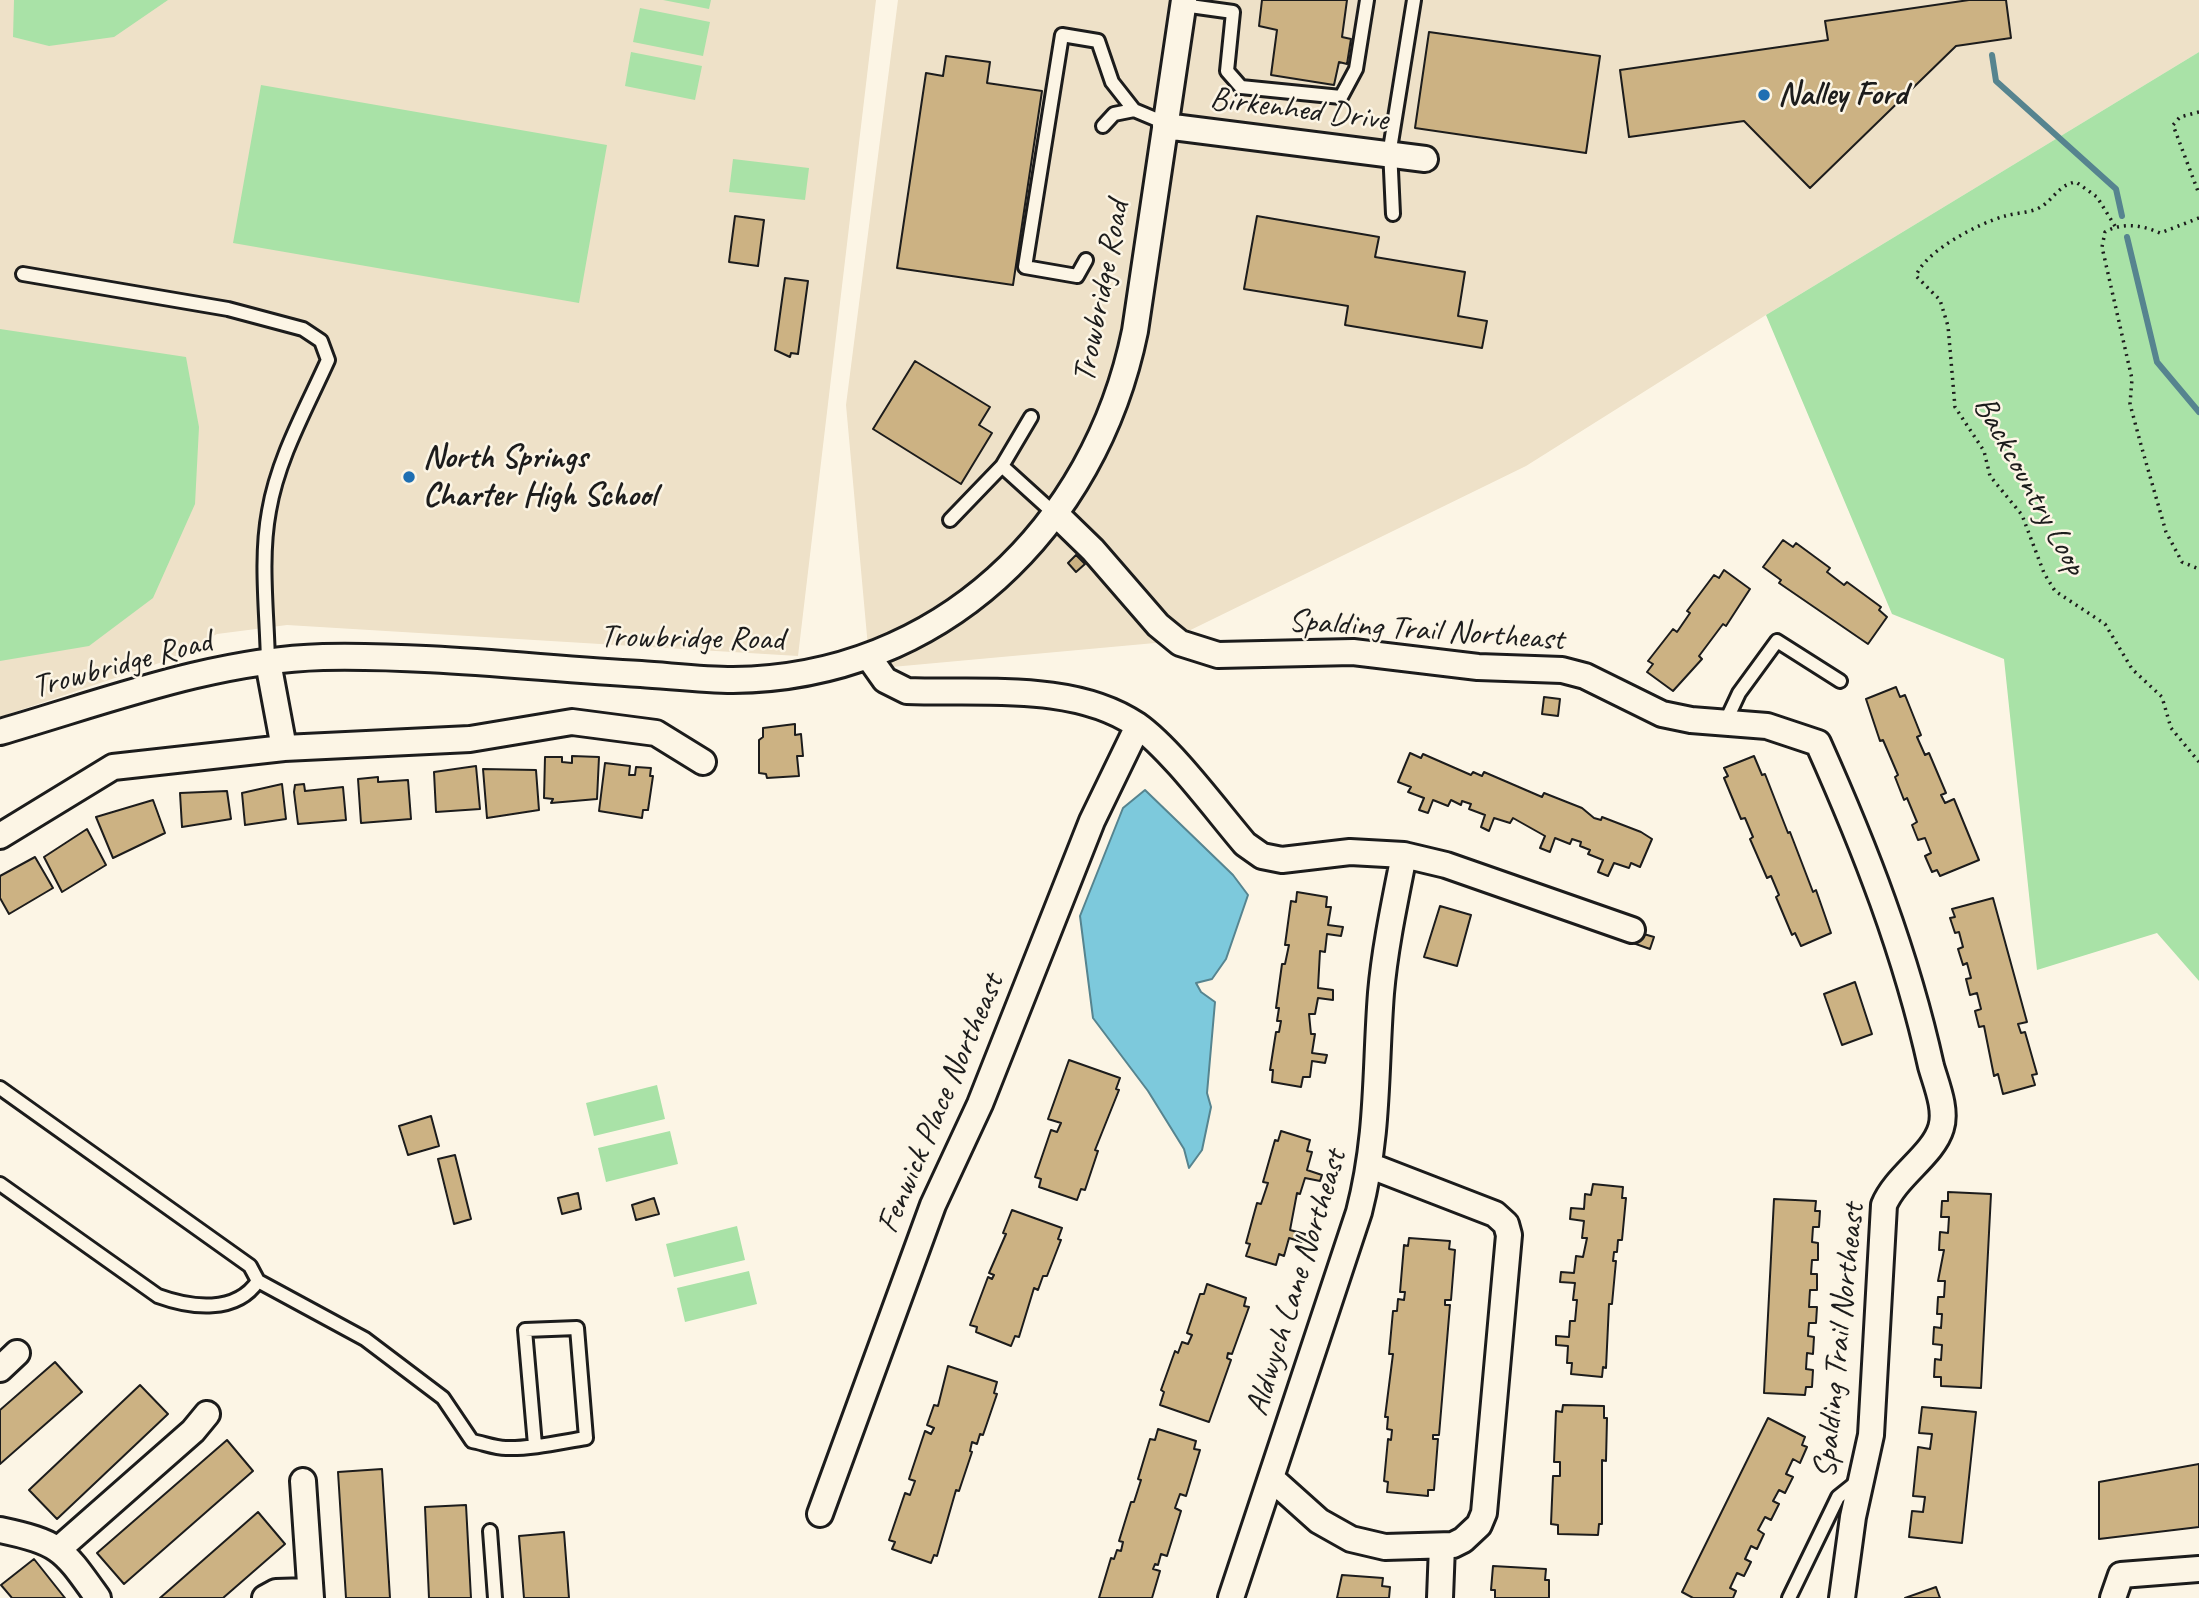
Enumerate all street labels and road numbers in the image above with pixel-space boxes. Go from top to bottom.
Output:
street label: Birkenhed Drive [1208,79,1390,141]
street label: Trowbridge Road [1065,198,1139,386]
street label: Backcountry Loop [1964,390,2094,582]
street label: Spalding Trail Northeast [1287,602,1565,660]
street label: Trowbridge Road [600,618,784,660]
street label: Trowbridge Road [28,622,216,708]
street label: Fenwick Place Northeast [869,969,1013,1239]
street label: Aldwych Lane Northeast [1238,1145,1356,1421]
street label: Spalding Trail Northeast [1806,1202,1874,1480]

